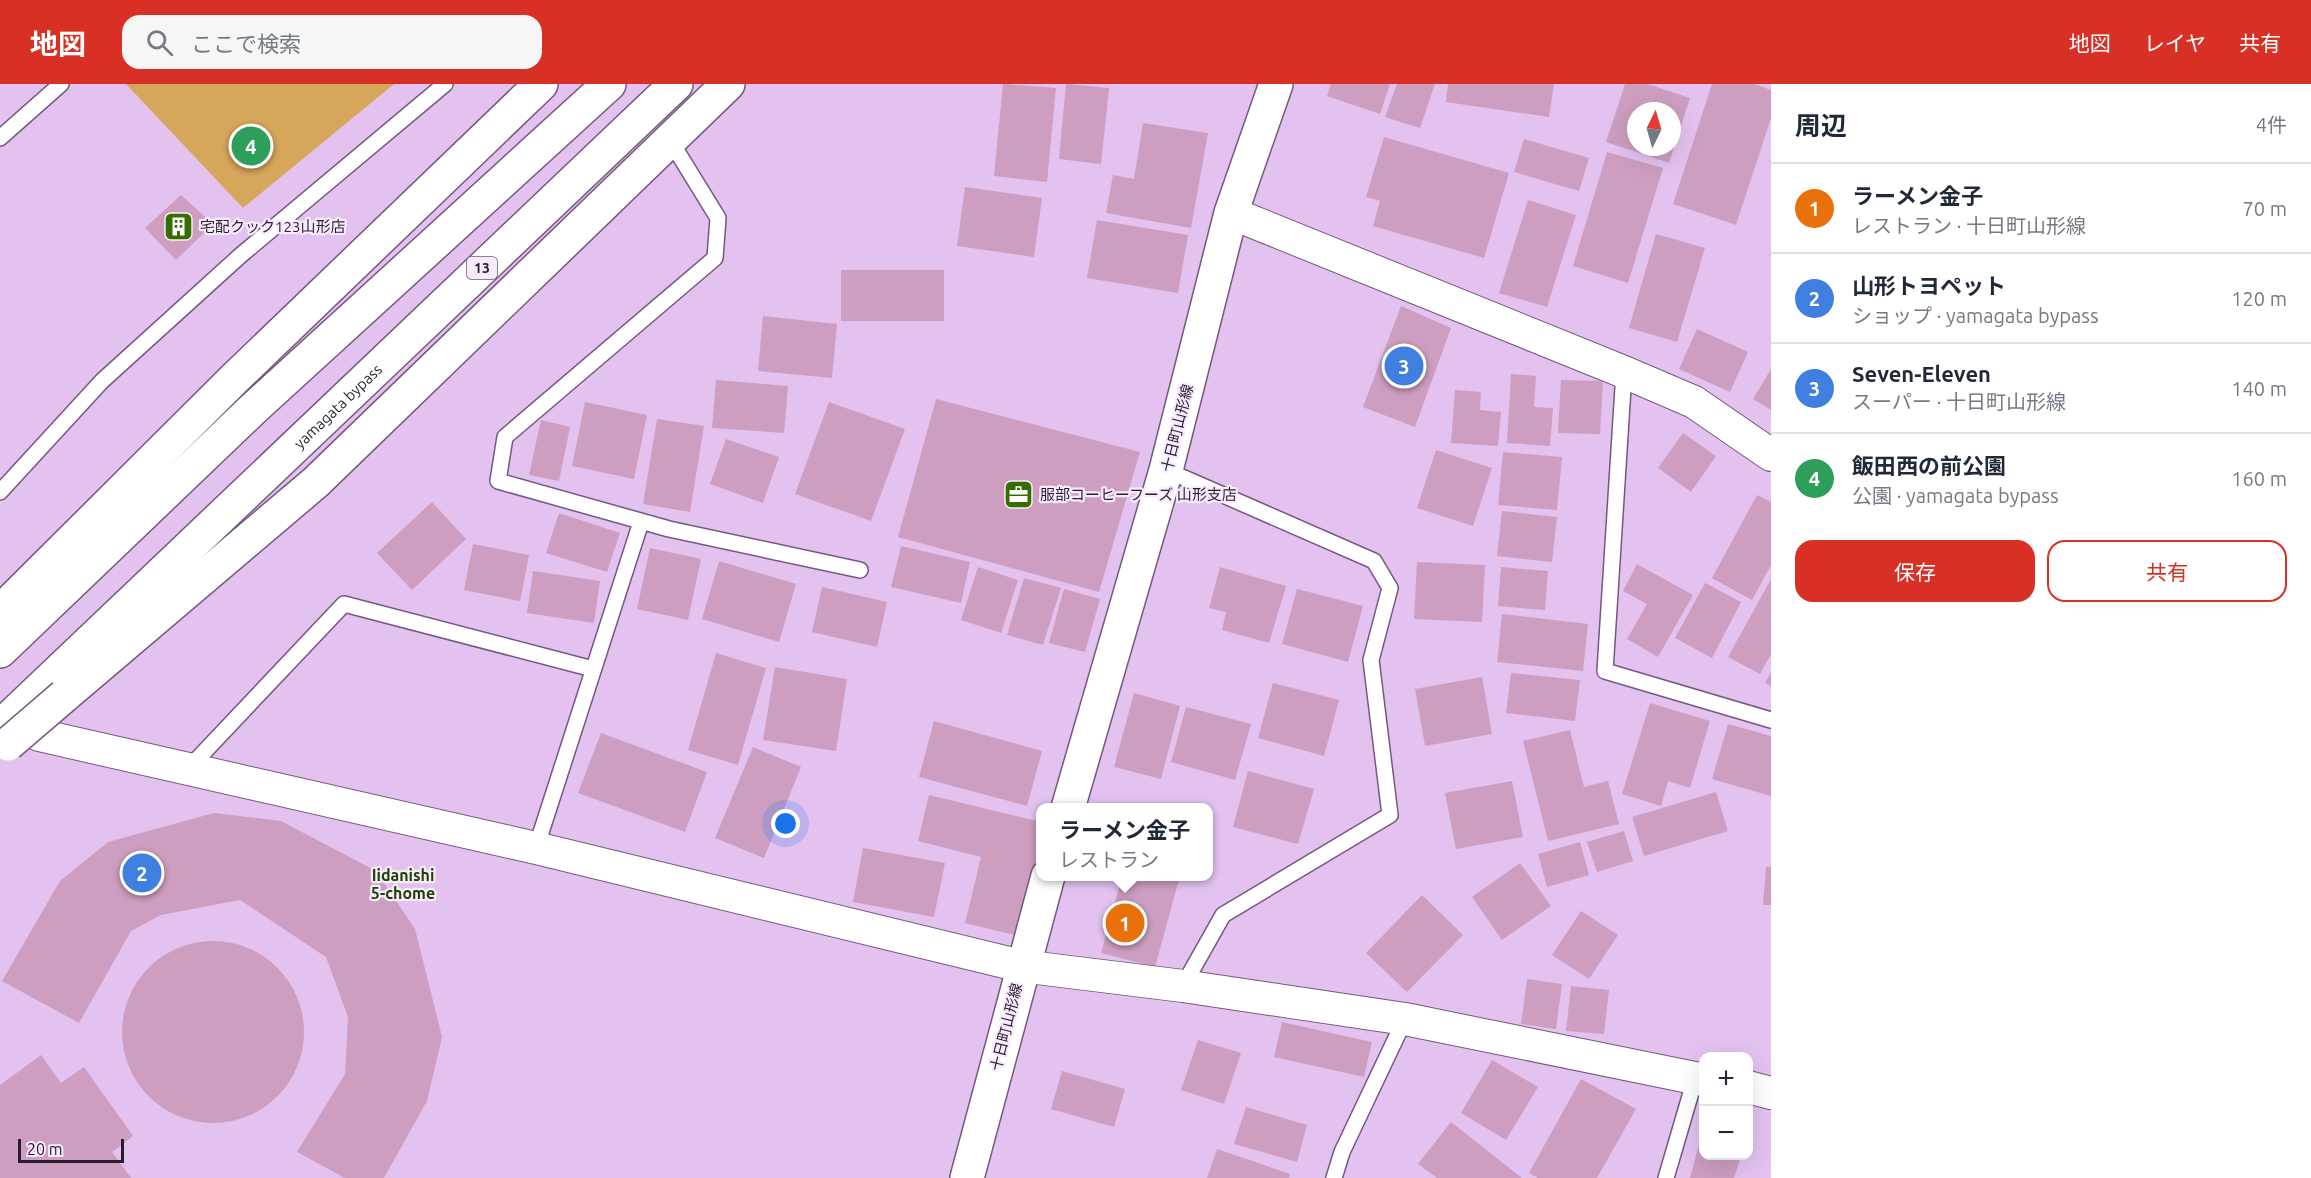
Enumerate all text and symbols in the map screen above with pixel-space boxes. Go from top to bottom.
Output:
search box [122,15,542,69]
icon: search [143,26,176,59]
text: 地図 [30,28,86,59]
text: ここで検索 [191,31,301,56]
text: 地図 [2069,31,2111,55]
text: レイヤ [2144,31,2206,55]
text: 共有 [2239,31,2281,55]
north arrow [1627,102,1681,156]
text: 周辺 [1795,111,1847,140]
text: 4件 [2256,113,2287,136]
pin: 4 [232,124,270,168]
text: ラーメン金子 [1852,183,1983,208]
text: 1 [1809,197,1820,220]
text: 70 m [2243,197,2287,220]
building icon: 宅配クック123山形店 [163,210,195,242]
text: レストラン · 十日町山形線 [1852,214,2086,237]
place label: 宅配クック123山形店 [200,218,345,235]
road number: 13 [467,257,497,279]
text: 山形トヨペット [1852,273,2006,298]
text: 2 [1809,287,1820,310]
text: 120 m [2231,287,2287,310]
text: ショップ · yamagata bypass [1852,304,2099,327]
pin: 3 [1384,344,1424,388]
street label: yamagata bypass [290,360,385,451]
text: Seven-Eleven [1852,361,1991,386]
text: 3 [1809,377,1820,400]
text: 140 m [2231,377,2287,400]
street label: 十日町山形線 [1158,382,1196,474]
text: スーパー · 十日町山形線 [1852,390,2066,413]
text: 飯田西の前公園 [1852,453,2006,478]
text: 4 [1809,467,1820,490]
text: 160 m [2231,467,2287,490]
office icon: 服部コーヒーフーズ 山形支店 [1003,478,1035,510]
text: 公園 · yamagata bypass [1852,484,2059,507]
place label: 服部コーヒーフーズ 山形支店 [1040,486,1237,503]
button: 保存 [1795,540,2035,602]
button: 共有 [2047,540,2287,602]
popup [1036,803,1213,881]
your location [771,809,800,838]
text: ラーメン金子 [1059,817,1190,842]
text: レストラン [1059,848,1159,871]
pin: 2 [122,850,162,896]
district label: Iidanishi 5-chome [371,866,435,902]
pin: 1 [1106,900,1144,946]
street label: 十日町山形線 [987,981,1025,1073]
map controls [1699,1052,1753,1160]
button: + [1699,1052,1753,1106]
button: − [1699,1106,1753,1160]
scale bar [18,1136,124,1164]
text: 20 m [27,1140,63,1158]

